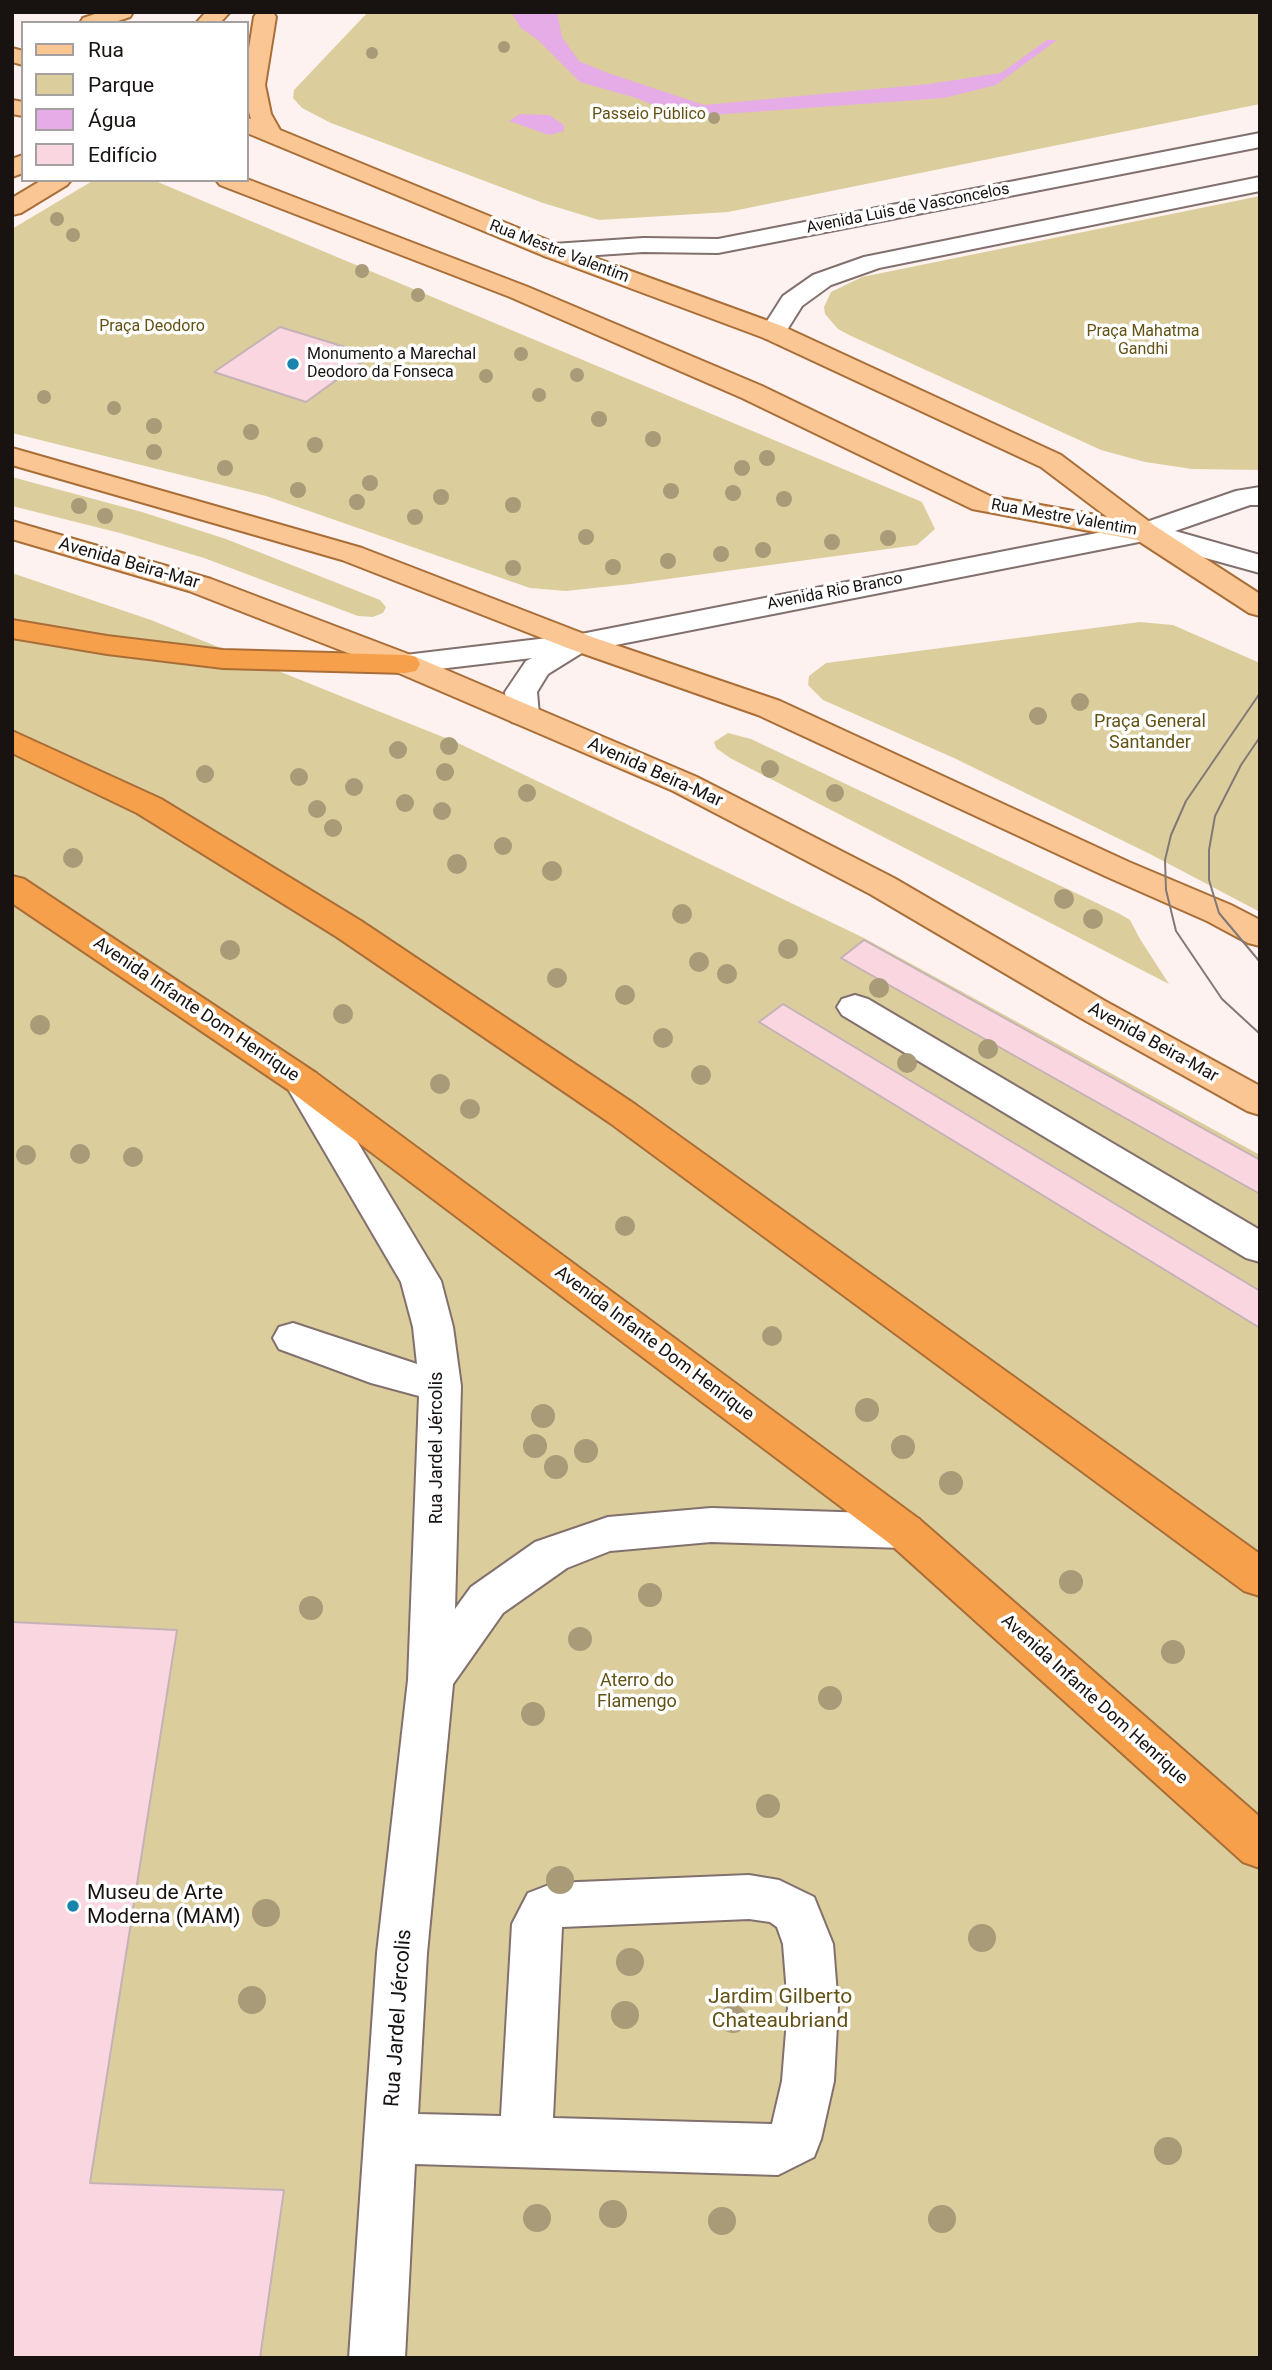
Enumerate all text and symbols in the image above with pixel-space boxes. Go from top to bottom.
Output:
legend [21,21,248,182]
text: Rua [88,38,124,62]
text: Parque [88,73,154,97]
park label: Passeio Público [592,105,706,125]
text: Água [88,108,137,132]
text: Edifício [88,143,157,167]
street label: Avenida Luis de Vasconcelos [805,180,1011,238]
street label: Rua Mestre Valentim [487,217,631,287]
park label: Praça Deodoro [99,317,205,337]
park label: Praça Mahatma Gandhi [1086,322,1200,360]
place label: Monumento a Marechal Deodoro da Fonseca [307,345,476,383]
marker: Monumento a Marechal Deodoro da Fonseca [285,356,301,372]
street label: Rua Mestre Valentim [989,496,1139,540]
street label: Avenida Beira-Mar [56,534,202,594]
street label: Avenida Rio Branco [766,569,904,615]
park label: Praça General Santander [1094,711,1206,754]
street label: Avenida Beira-Mar [584,734,726,812]
street label: Avenida Infante Dom Henrique [89,933,303,1087]
street label: Avenida Beira-Mar [1084,998,1222,1088]
street label: Avenida Infante Dom Henrique [550,1262,758,1426]
street label: Rua Jardel Jércolis [426,1372,448,1524]
street label: Avenida Infante Dom Henrique [996,1610,1192,1790]
park label: Aterro do Flamengo [597,1670,677,1712]
place label: Museu de Arte Moderna (MAM) [87,1881,241,1931]
marker: Museu de Arte Moderna (MAM) [65,1898,81,1914]
street label: Rua Jardel Jércolis [380,1928,418,2108]
park label: Jardim Gilberto Chateaubriand [708,1985,852,2035]

